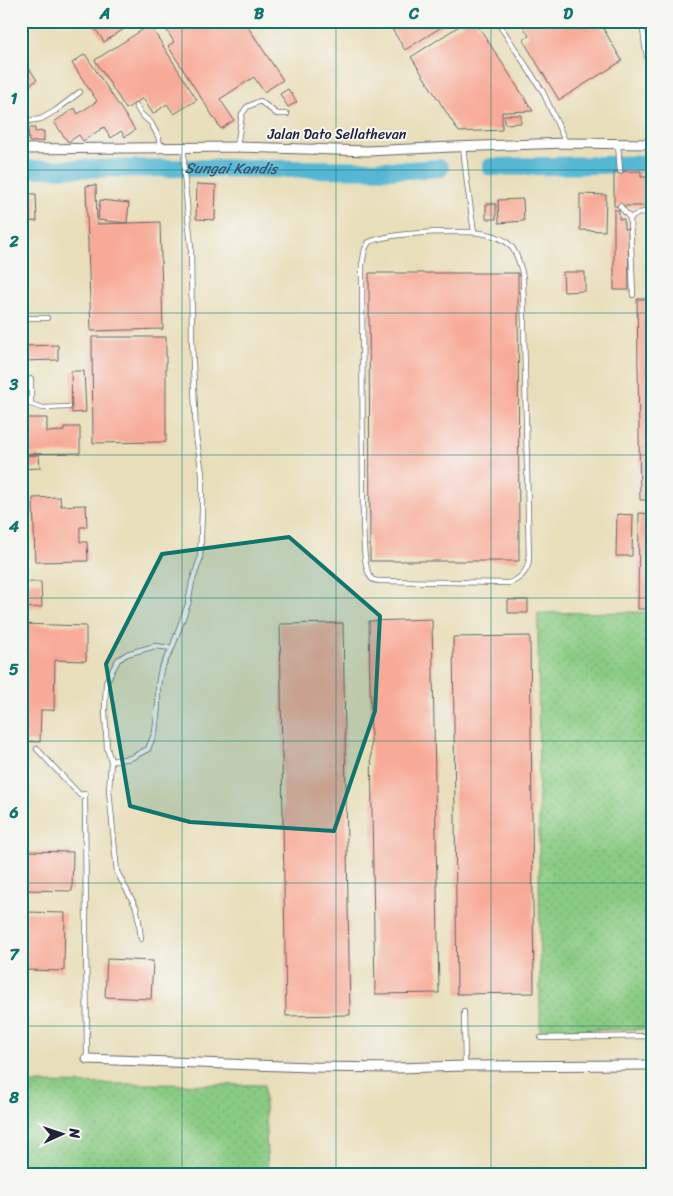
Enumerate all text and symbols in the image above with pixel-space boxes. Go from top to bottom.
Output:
text: A [99,0,110,28]
text: B [254,0,265,28]
text: C [408,0,420,28]
text: D [563,0,573,28]
text: 1 [11,84,18,113]
street label: Jalan Dato Sellathevan [267,122,407,147]
water label: Sungai Kandis [185,155,279,182]
text: 2 [8,227,19,256]
text: 3 [9,370,19,399]
text: 4 [8,512,19,541]
text: 5 [9,655,19,684]
text: 6 [8,798,19,827]
text: 7 [9,940,20,969]
text: 8 [8,1083,19,1112]
north arrow [38,1108,88,1158]
text: N [62,1127,87,1139]

